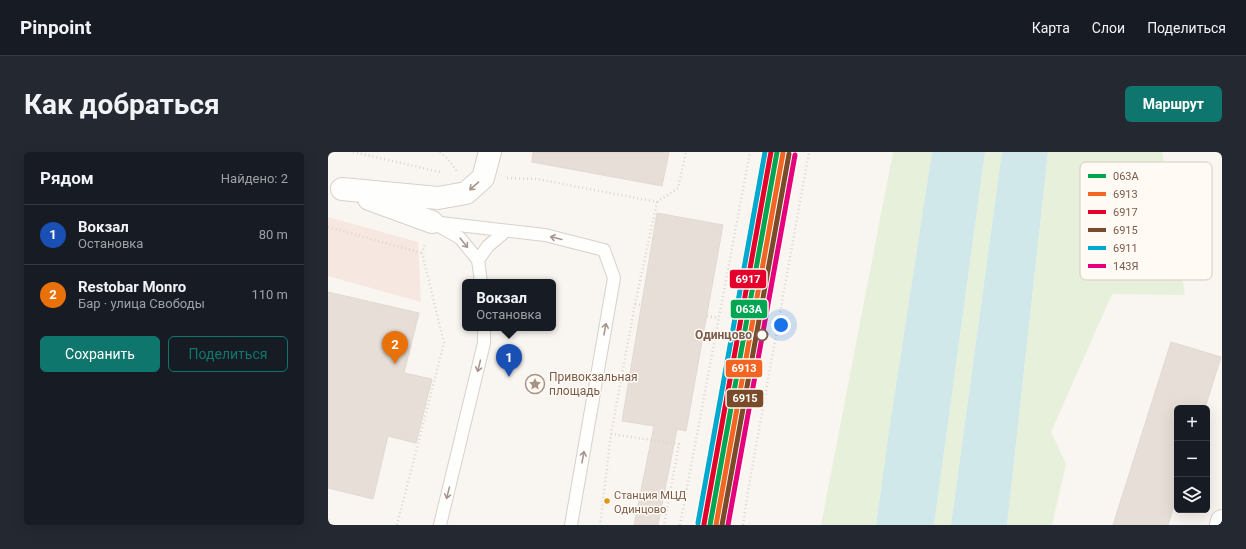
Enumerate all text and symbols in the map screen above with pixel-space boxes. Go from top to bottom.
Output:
text: Pinpoint [20,16,91,39]
text: Карта [1032,20,1070,36]
text: Слои [1092,20,1125,36]
text: Поделиться [1147,20,1226,36]
button: Маршрут [1125,86,1222,122]
text: Как добраться [24,88,220,121]
legend [1080,162,1212,280]
text: Рядом [40,168,94,188]
text: 063А [1113,170,1140,183]
text: Найдено: 2 [221,171,288,186]
one-way arrow [469,181,479,191]
text: 6913 [1113,188,1138,201]
text: 6917 [1113,206,1138,219]
text: Вокзал [78,218,129,236]
text: 6915 [1113,224,1138,237]
text: 1 [49,227,57,242]
text: 80 m [259,227,288,242]
one-way arrow [550,234,563,241]
text: Остановка [78,236,143,251]
one-way arrow [460,238,469,249]
text: 6911 [1113,242,1138,255]
text: 143Я [1113,260,1139,273]
line badge: 6917 [729,269,767,289]
text: 6917 [735,273,761,286]
text: Restobar Monro [78,278,186,296]
popup [462,279,556,331]
text: 2 [49,287,57,302]
text: 110 m [251,287,288,302]
text: Вокзал [476,289,527,307]
text: Бар · улица Свободы [78,296,205,311]
line badge: 063А [730,299,768,319]
text: 063А [736,303,763,316]
text: Остановка [476,307,542,322]
your location [771,315,791,335]
one-way arrow [602,323,610,336]
place label: Одинцово [695,328,752,342]
marker: Одинцово [755,328,769,342]
pin: 2 [382,331,408,364]
button: Сохранить [40,336,160,372]
button: Поделиться [168,336,288,372]
pin: 1 [496,344,522,377]
line badge: 6913 [725,359,763,378]
one-way arrow [474,360,482,373]
text: 6913 [731,362,757,375]
place label: Привокзальная площадь [549,370,638,398]
place icon: Привокзальная площадь [524,373,546,395]
line badge: 6915 [726,389,764,408]
text: 6915 [732,392,758,405]
map controls [1174,405,1210,513]
button: + [1174,405,1210,441]
button: − [1174,441,1210,477]
one-way arrow [579,451,587,464]
button: layers [1174,477,1210,513]
one-way arrow [444,486,451,499]
place label: Станция МЦД Одинцово [614,489,686,516]
marker: Станция МЦД Одинцово [602,496,612,506]

